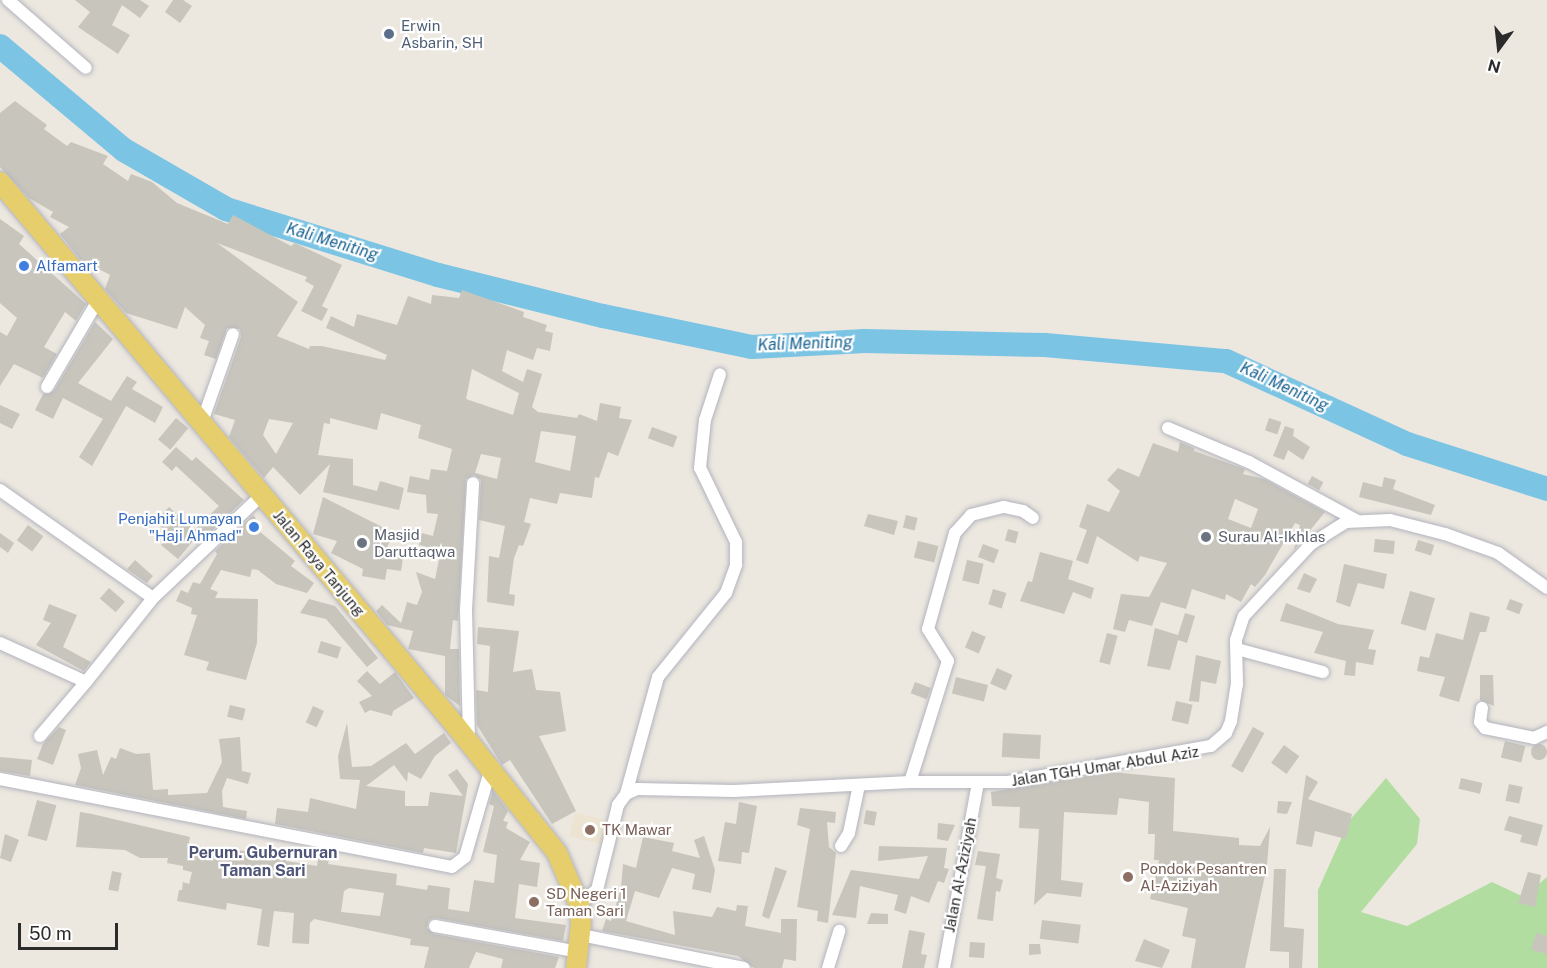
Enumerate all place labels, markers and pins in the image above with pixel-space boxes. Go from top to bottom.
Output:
place label: Erwin Asbarin, SH [401,16,483,51]
marker: Erwin Asbarin, SH [382,27,396,41]
place label: Alfamart [36,257,98,275]
marker: Alfamart [17,259,31,273]
place label: Penjahit Lumayan "Haji Ahmad" [118,509,242,544]
marker: Penjahit Lumayan "Haji Ahmad" [247,520,261,534]
place label: Masjid Daruttaqwa [374,525,455,560]
place label: Surau Al-Ikhlas [1218,528,1325,546]
marker: Surau Al-Ikhlas [1199,530,1213,544]
marker: Masjid Daruttaqwa [355,536,369,550]
place label: TK Mawar [602,821,672,839]
marker: TK Mawar [583,823,597,837]
place label: Pondok Pesantren Al-Aziziyah [1140,859,1267,894]
marker: Pondok Pesantren Al-Aziziyah [1121,870,1135,884]
place label: SD Negeri 1 Taman Sari [546,884,627,919]
marker: SD Negeri 1 Taman Sari [527,895,541,909]

